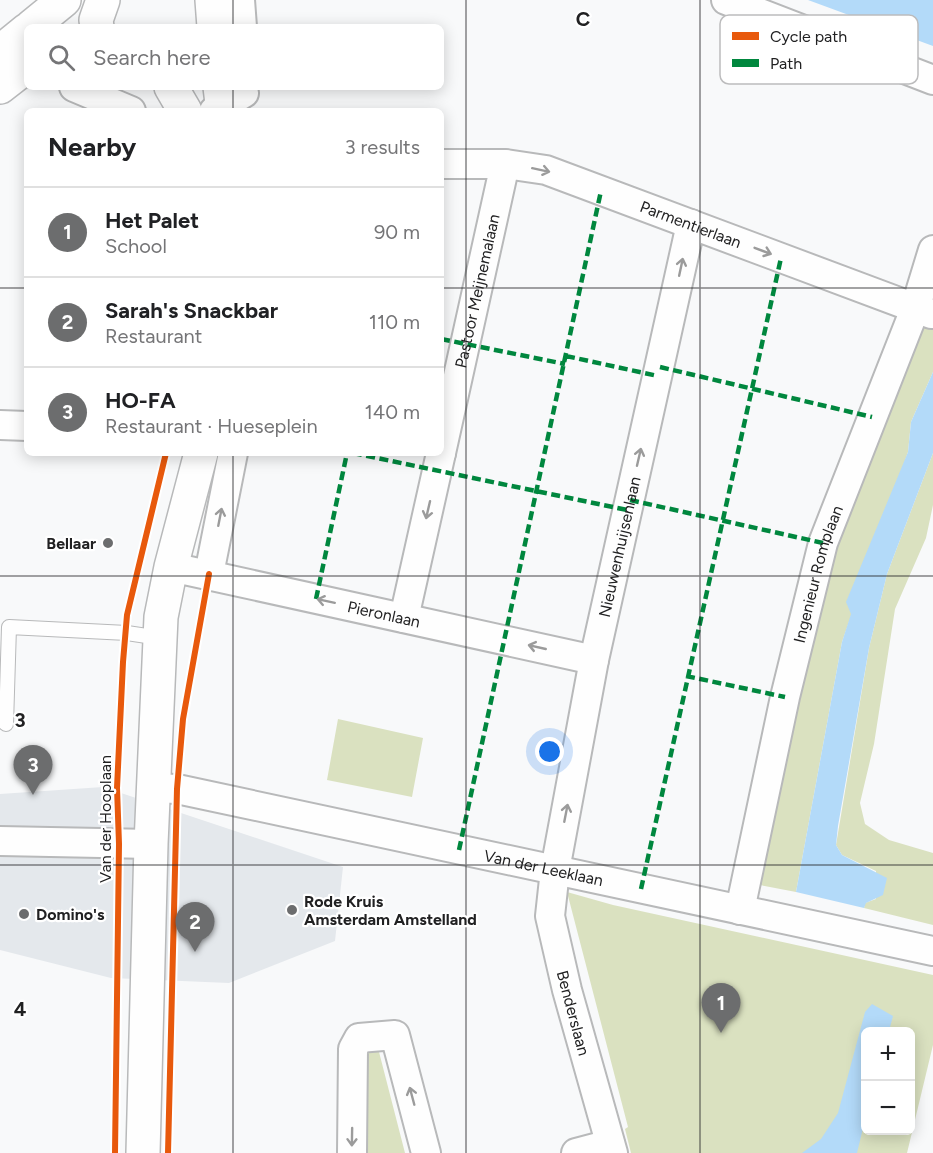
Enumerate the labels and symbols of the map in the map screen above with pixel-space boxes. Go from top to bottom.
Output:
text: C [576,7,590,31]
legend [720,15,918,84]
text: Cycle path [770,27,847,46]
text: Path [770,54,802,73]
one-way arrow [531,165,550,176]
street label: Parmentierlaan [637,197,744,252]
street label: Pastoor Meijnemalaan [451,212,503,370]
one-way arrow [754,246,772,257]
one-way arrow [676,258,688,277]
one-way arrow [634,448,646,467]
street label: Nieuwenhuijsenlaan [594,475,644,619]
one-way arrow [422,500,434,519]
street label: Ingenieur Romplaan [789,502,846,645]
one-way arrow [215,507,226,527]
place label: Bellaar [46,534,96,553]
marker: Bellaar [101,536,115,550]
one-way arrow [317,595,336,607]
street label: Pieronlaan [346,597,422,631]
one-way arrow [528,641,548,652]
text: 3 [14,708,26,732]
your location [535,737,564,766]
pin: 3 [14,746,52,795]
street label: Van der Hooplaan [96,755,115,883]
one-way arrow [560,803,571,823]
street label: Van der Leeklaan [482,846,605,890]
place label: Rode Kruis Amsterdam Amstelland [304,892,477,929]
pin: 2 [176,902,214,952]
marker: Rode Kruis Amsterdam Amstelland [285,903,299,917]
place label: Domino's [36,905,105,924]
marker: Domino's [17,907,31,921]
street label: Benderslaan [553,968,593,1058]
pin: 1 [702,984,740,1033]
text: 4 [14,997,27,1021]
one-way arrow [405,1087,417,1106]
one-way arrow [346,1126,358,1146]

